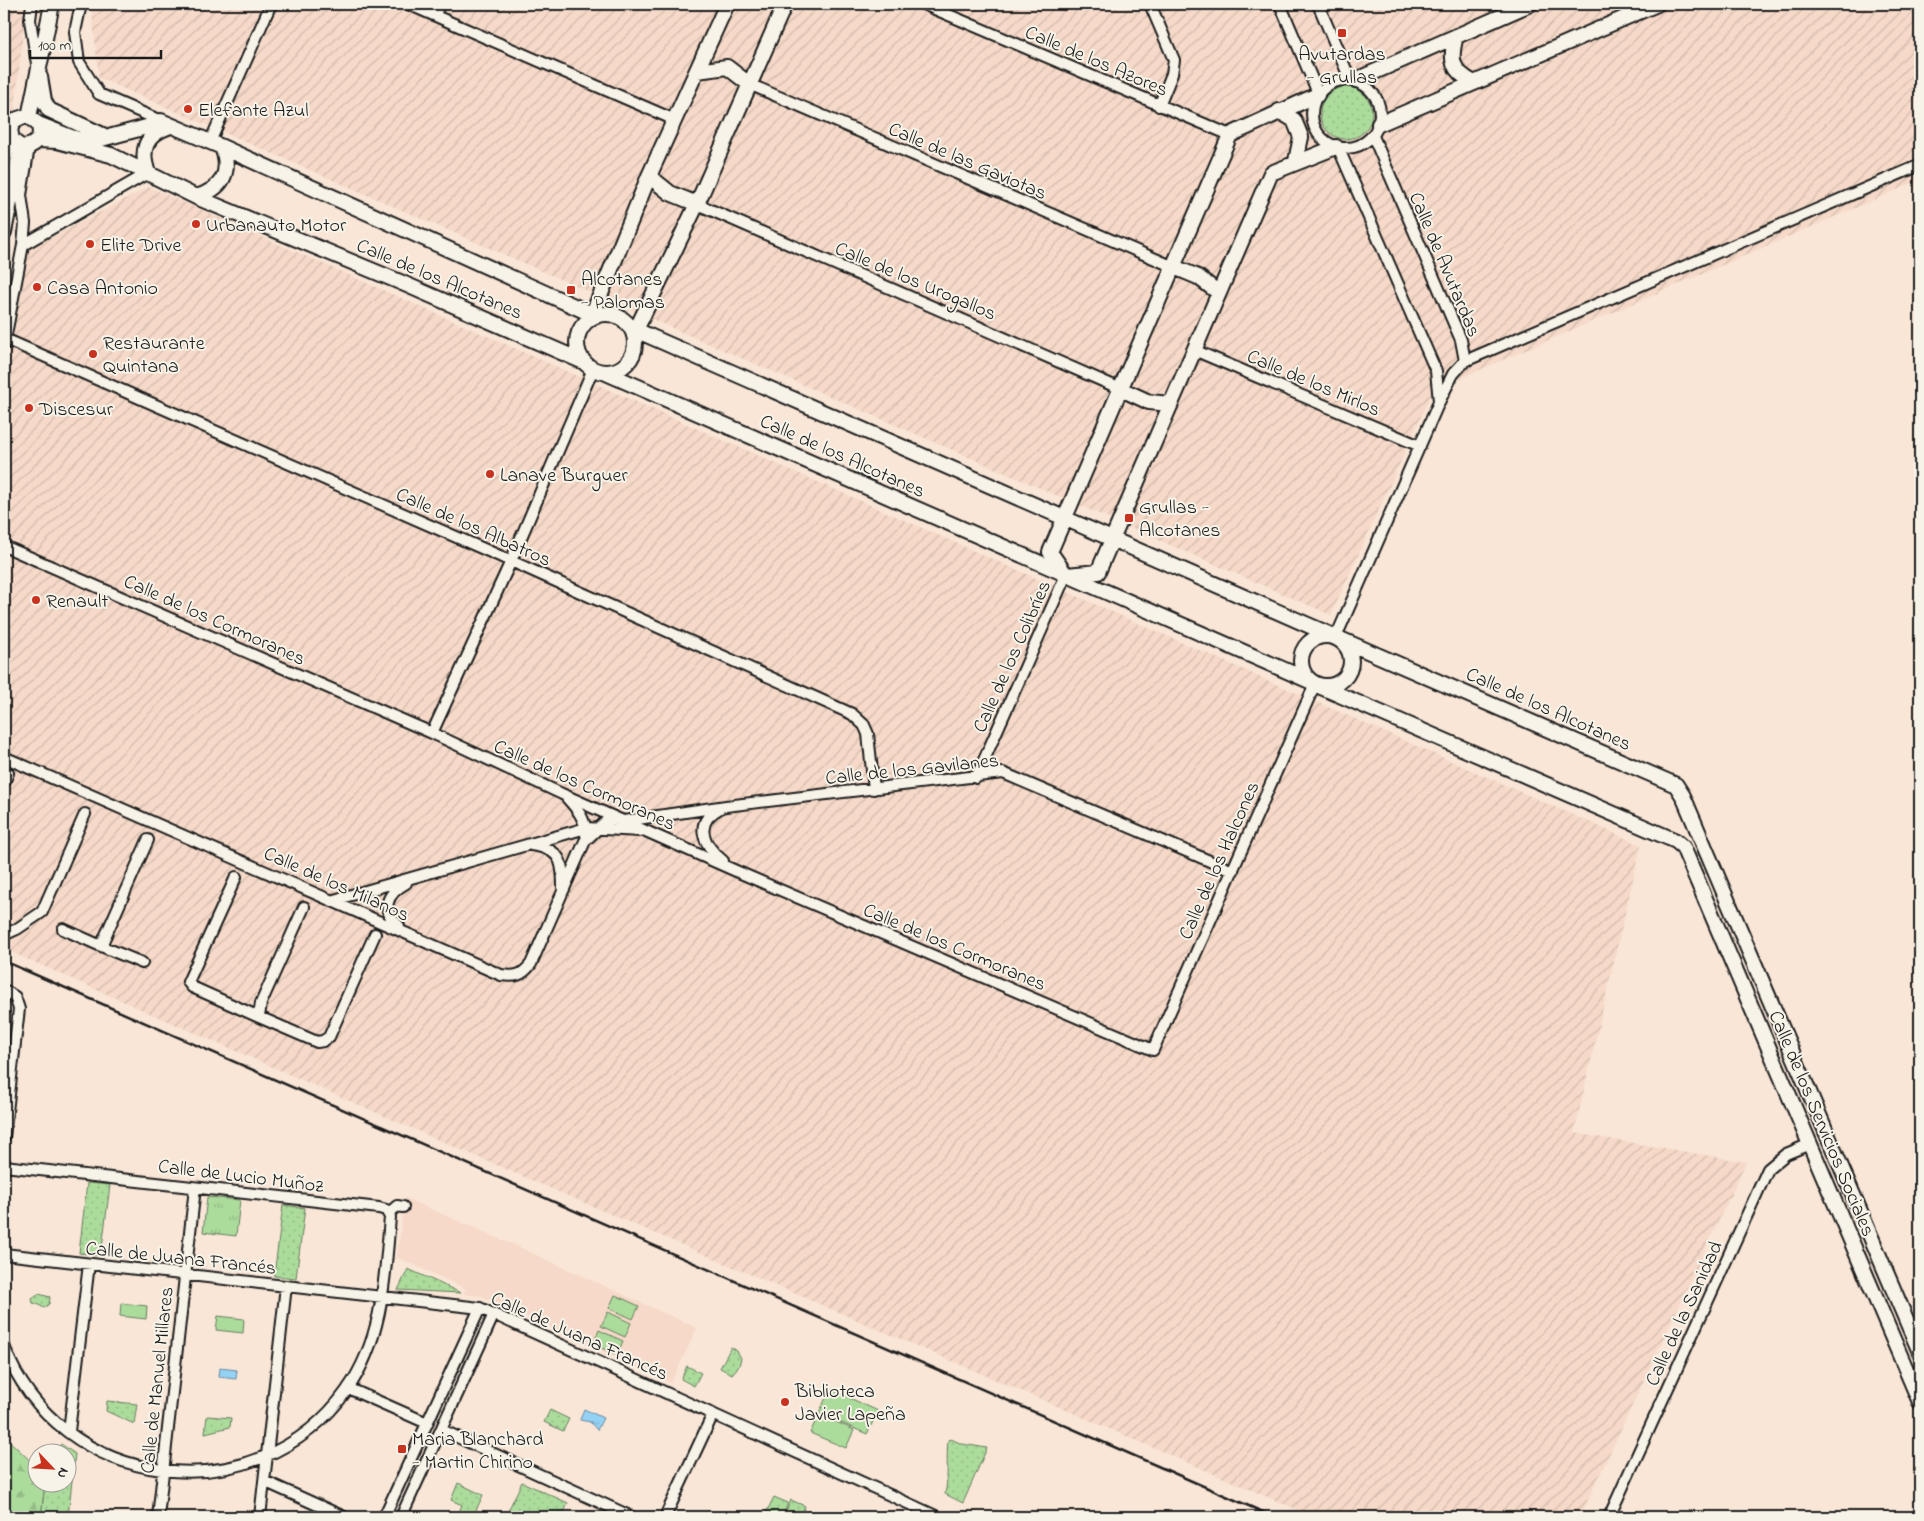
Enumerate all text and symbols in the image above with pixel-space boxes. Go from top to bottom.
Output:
street label: Calle de los Azores [1020,19,1172,106]
marker: Avutardas - Grullas [1336,27,1348,39]
scale bar [30,28,161,60]
text: 100 m [38,35,71,57]
place label: Avutardas - Grullas [1298,41,1386,93]
place label: Elefante Azul [198,97,309,126]
marker: Elefante Azul [182,103,194,115]
street label: Calle de las Gaviotas [883,116,1051,209]
street label: Calle de Avutardas [1400,188,1487,342]
place label: Urbanauto Motor [206,212,347,241]
marker: Urbanauto Motor [190,218,202,230]
place label: Elite Drive [100,232,182,261]
street label: Calle de los Alcotanes [351,232,527,328]
street label: Calle de los Urogallos [829,235,1000,330]
marker: Elite Drive [84,238,96,250]
place label: Alcotanes - Palomas [581,266,665,318]
place label: Casa Antonio [47,275,158,304]
marker: Casa Antonio [31,281,43,293]
marker: Alcotanes - Palomas [565,284,577,296]
place label: Restaurante Quintana [103,330,205,382]
street label: Calle de los Mirlos [1242,343,1384,425]
marker: Restaurante Quintana [87,348,99,360]
place label: Discesur [38,396,114,425]
marker: Discesur [23,402,35,414]
street label: Calle de los Alcotanes [755,408,929,507]
place label: Lanave Burguer [500,462,629,492]
marker: Lanave Burguer [484,468,496,480]
street label: Calle de los Albatros [391,481,555,576]
place label: Grullas - Alcotanes [1139,494,1220,546]
marker: Grullas - Alcotanes [1123,512,1135,524]
street label: Calle de los Cormoranes [119,568,309,674]
street label: Calle de los Colibríes [967,576,1060,738]
place label: Renault [46,588,108,617]
marker: Renault [30,594,42,606]
street label: Calle de los Alcotanes [1461,661,1635,760]
street label: Calle de los Cormoranes [489,733,679,839]
street label: Calle de los Gavilanes [824,747,1001,794]
street label: Calle de los Halcones [1172,777,1268,945]
street label: Calle de los Milanos [258,840,414,930]
street label: Calle de los Cormoranes [858,897,1050,1000]
street label: Calle de los Servicios Sociales [1760,1006,1882,1241]
street label: Calle de Lucio Muñoz [156,1153,326,1202]
street label: Calle de Juana Francés [84,1235,277,1284]
street label: Calle de la Sanidad [1639,1237,1732,1391]
street label: Calle de Manuel Millares [134,1285,183,1475]
street label: Calle de Juana Francés [486,1285,672,1389]
place label: Biblioteca Javier Lapeña [794,1378,906,1430]
marker: Biblioteca Javier Lapeña [779,1396,791,1408]
place label: Maria Blanchard - Martin Chirino [412,1426,543,1478]
marker: Maria Blanchard - Martin Chirino [396,1443,408,1455]
north arrow [28,1444,78,1494]
text: N [51,1464,74,1482]

